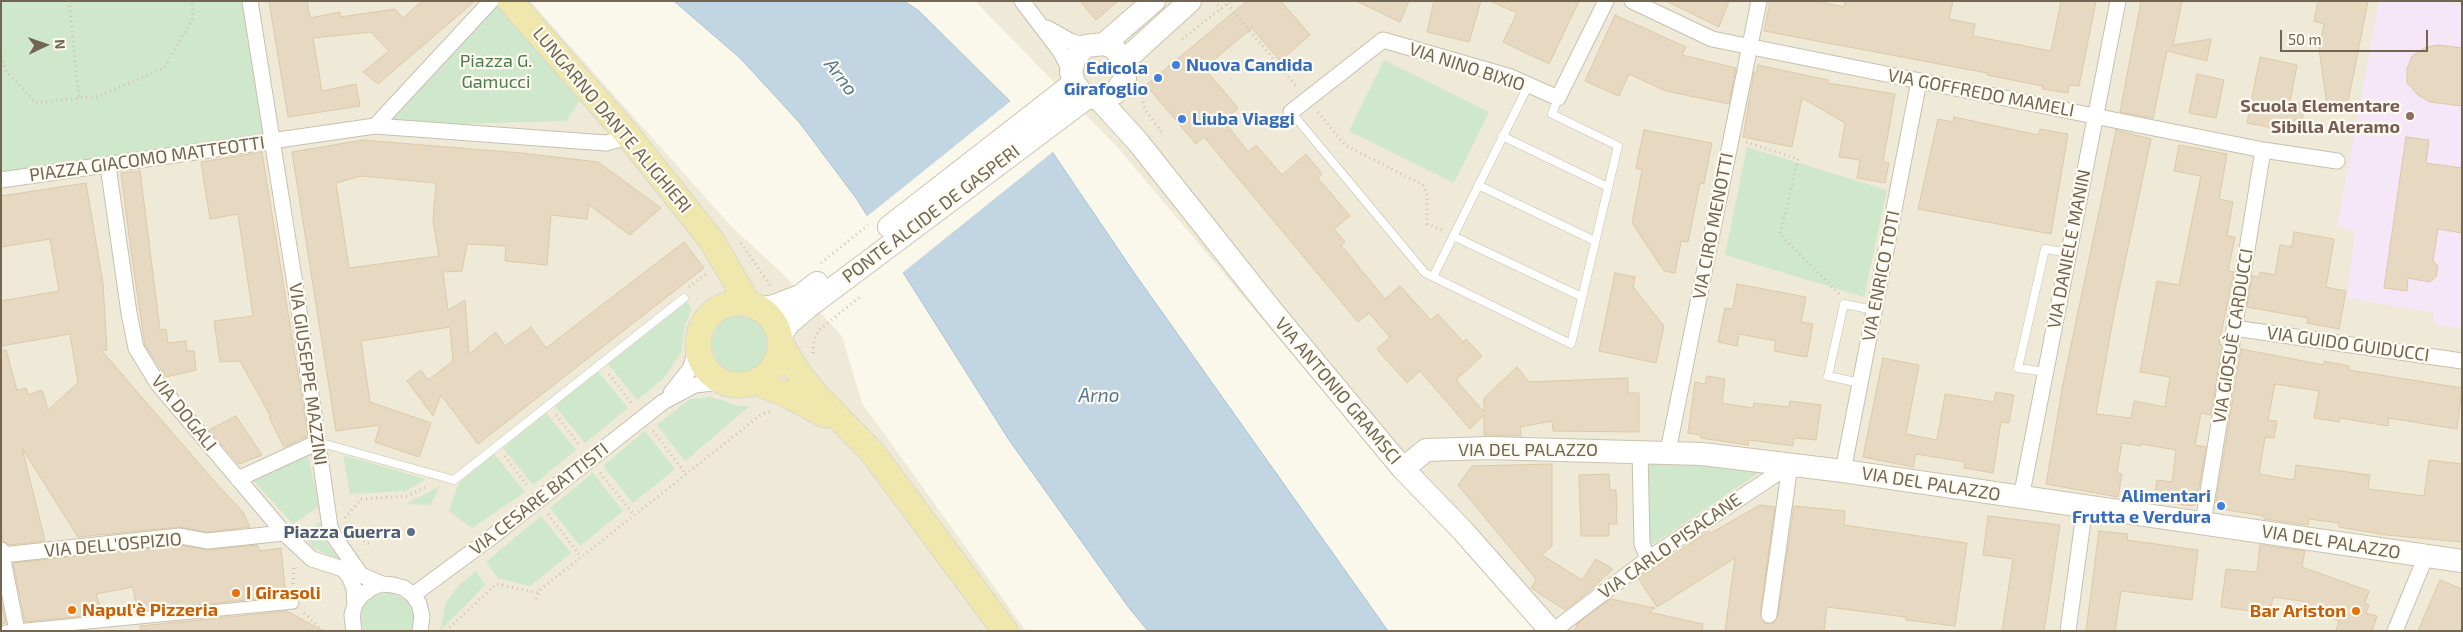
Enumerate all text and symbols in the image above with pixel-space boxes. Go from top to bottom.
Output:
north arrow [20,20,70,70]
scale bar [2283,20,2430,52]
street label: LUNGARNO DANTE ALIGHIERI [528,23,696,217]
text: 50 m [2288,30,2322,48]
street label: VIA NINO BIXIO [1406,38,1528,96]
text: N [52,39,69,50]
park label: Piazza G. Gamucci [460,50,532,92]
water label: Arno [820,54,862,100]
place label: Nuova Candida [1186,54,1313,76]
place label: Edicola Girafoglio [1064,57,1148,100]
marker: Nuova Candida [1170,59,1182,71]
street label: VIA GOFFREDO MAMELI [1886,64,2076,122]
marker: Edicola Girafoglio [1152,72,1164,84]
place label: Scuola Elementare Sibilla Aleramo [2240,95,2400,138]
place label: Liuba Viaggi [1192,108,1295,130]
marker: Scuola Elementare Sibilla Aleramo [2404,110,2416,122]
marker: Liuba Viaggi [1176,113,1188,125]
street label: PIAZZA GIACOMO MATTEOTTI [28,132,266,186]
street label: PONTE ALCIDE DE GASPERI [838,140,1024,288]
street label: VIA CIRO MENOTTI [1688,151,1738,301]
street label: VIA DANIELE MANIN [2043,167,2095,331]
street label: VIA ENRICO TOTI [1858,209,1904,343]
street label: VIA GIOSUÈ CARDUCCI [2209,247,2257,425]
street label: VIA GIUSEPPE MAZZINI [285,281,331,467]
street label: VIA ANTONIO GRAMSCI [1270,313,1406,469]
street label: VIA GUIDO GUIDUCCI [2265,322,2431,366]
street label: VIA DOGALI [147,371,221,455]
water label: Arno [1078,385,1120,407]
street label: VIA CESARE BATTISTI [465,438,613,560]
street label: VIA DEL PALAZZO [1458,439,1598,461]
street label: VIA DEL PALAZZO [1860,462,2002,506]
place label: Alimentari Frutta e Verdura [2072,485,2211,528]
street label: VIA CARLO PISACANE [1594,489,1746,603]
marker: Alimentari Frutta e Verdura [2215,500,2227,512]
street label: VIA DEL PALAZZO [2260,520,2402,564]
place label: Piazza Guerra [283,521,401,543]
marker: Piazza Guerra [405,526,417,538]
street label: VIA DELL'OSPIZIO [43,528,183,562]
place label: I Girasoli [246,582,321,604]
marker: I Girasoli [230,587,242,599]
place label: Napul'è Pizzeria [82,599,218,621]
place label: Bar Ariston [2250,600,2346,622]
marker: Napul'è Pizzeria [66,604,78,616]
marker: Bar Ariston [2350,605,2362,617]

